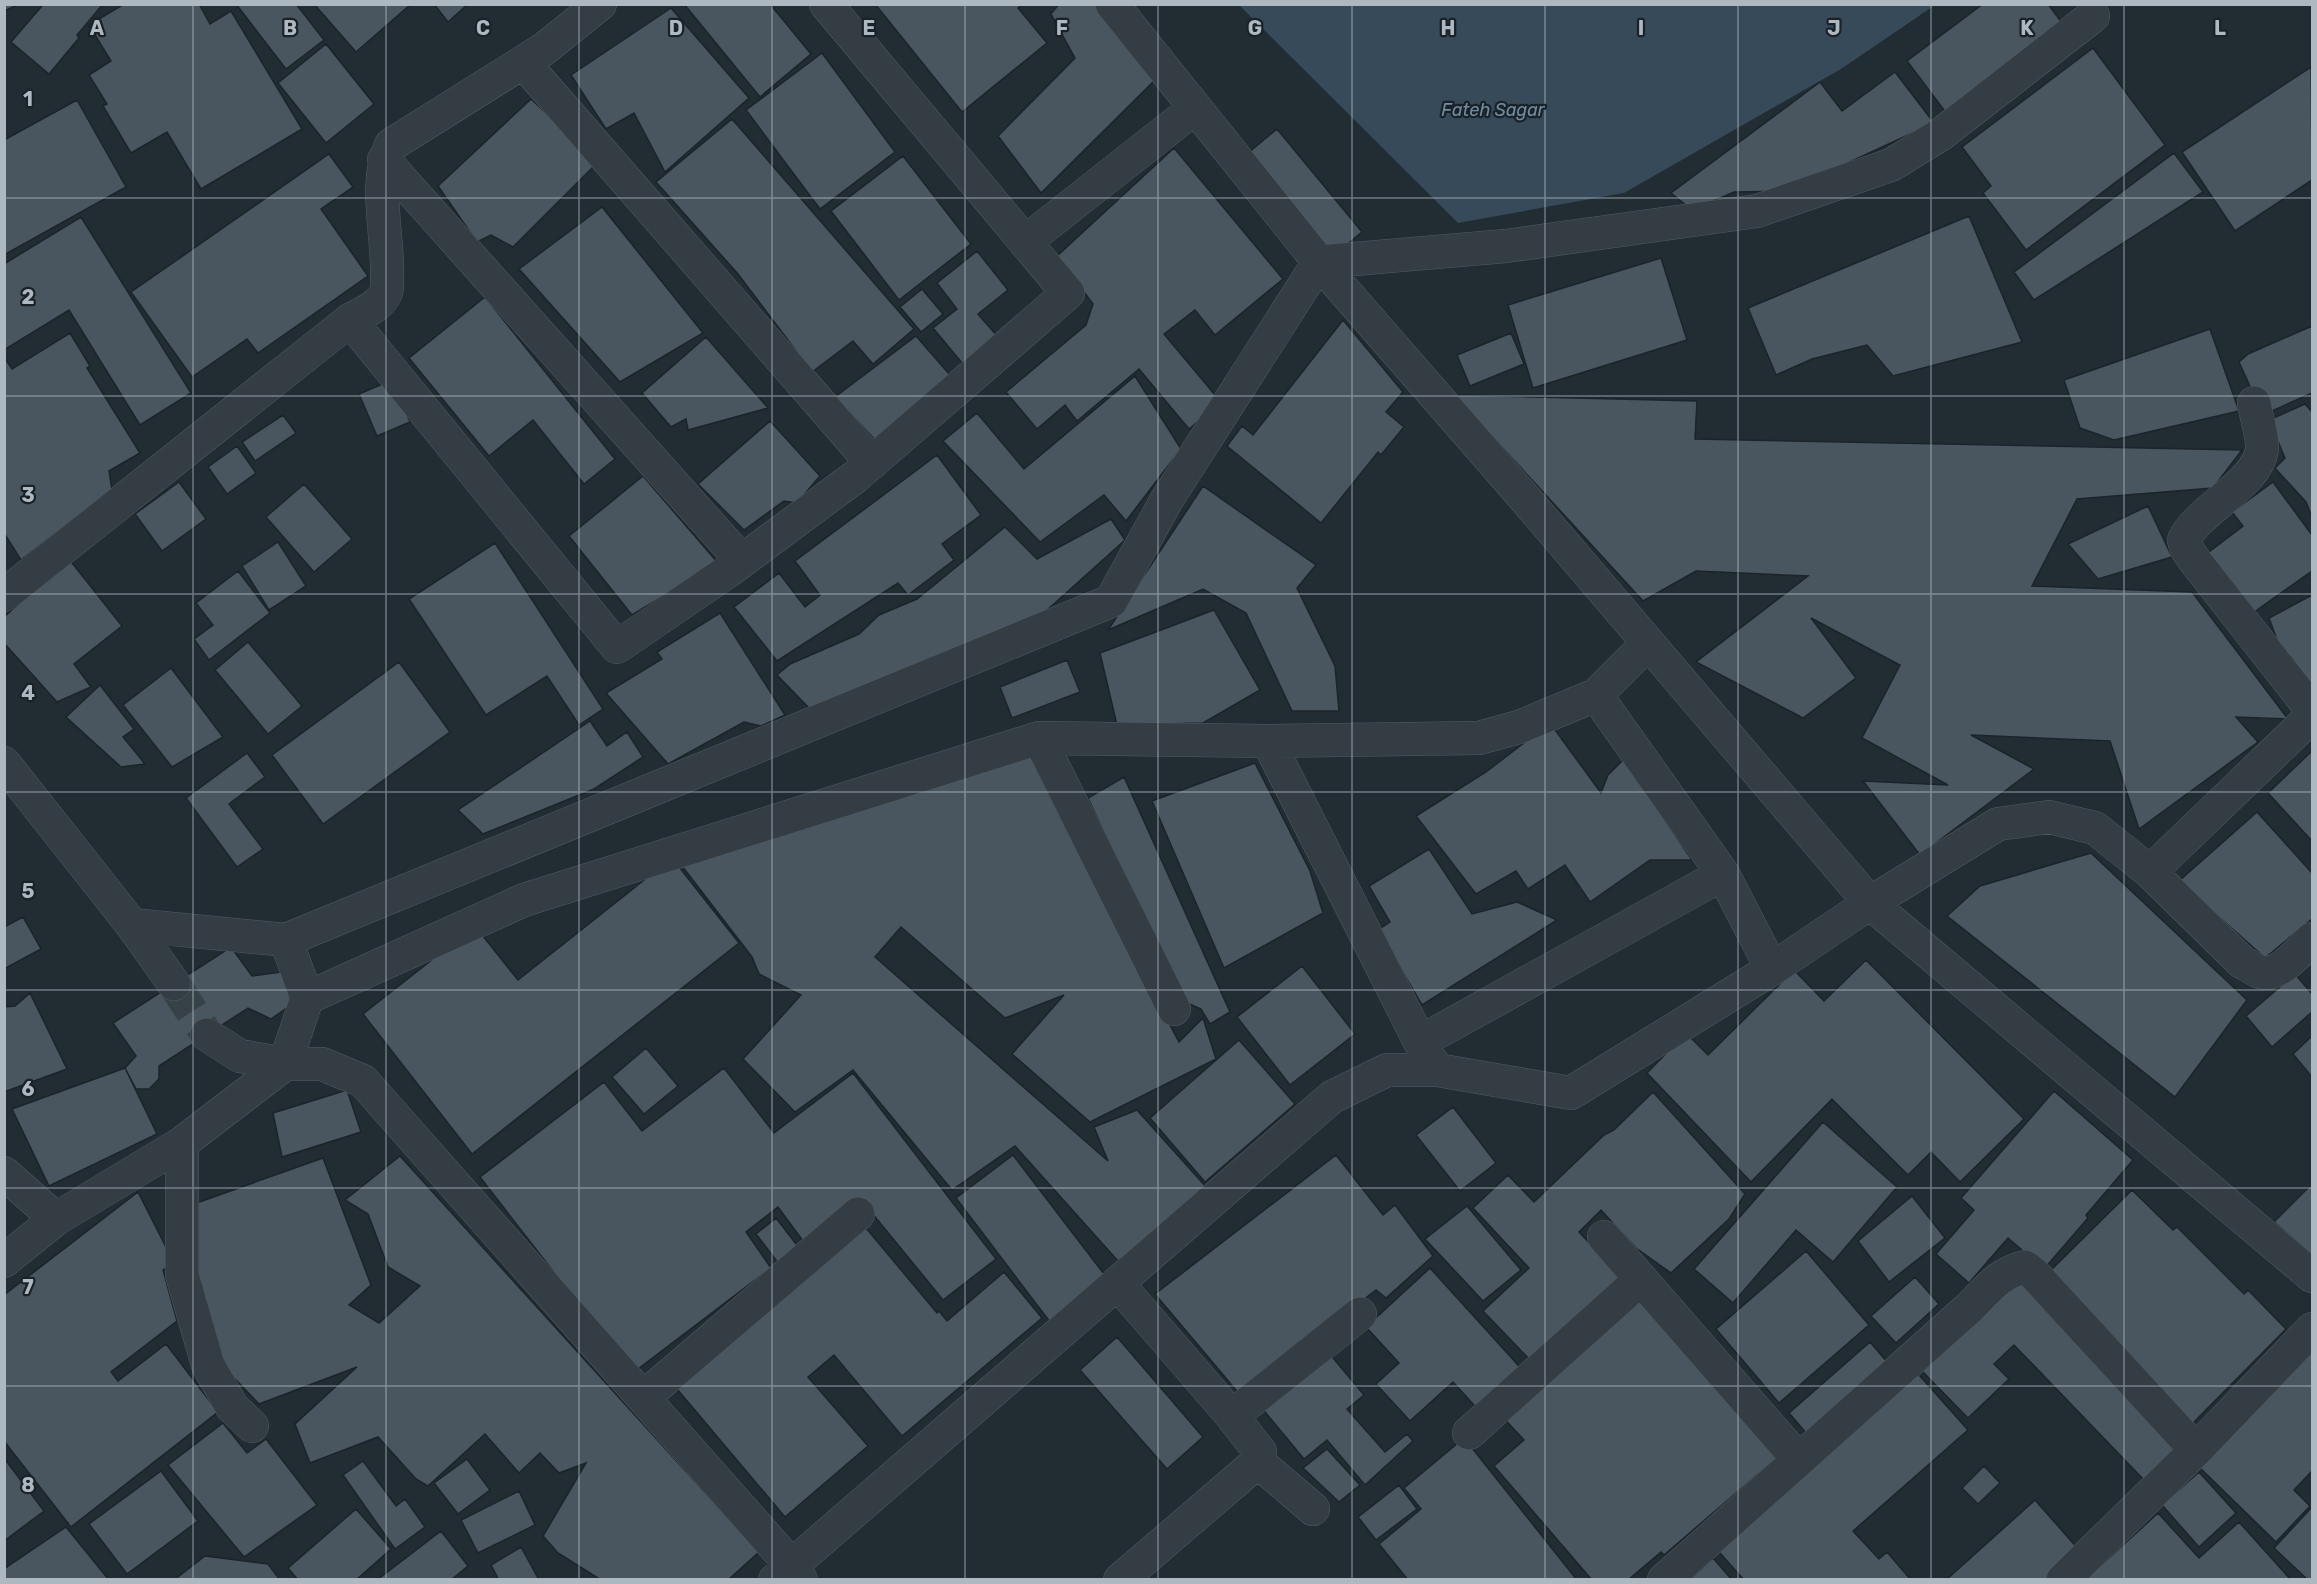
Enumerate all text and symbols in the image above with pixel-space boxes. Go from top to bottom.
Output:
text: A [90,16,105,40]
text: B [283,16,297,40]
text: C [476,16,490,40]
text: D [669,16,683,40]
text: E [863,16,875,40]
text: F [1056,16,1068,40]
text: G [1248,16,1262,40]
text: H [1441,16,1455,40]
text: I [1638,16,1644,40]
text: J [1827,16,1841,40]
text: K [2020,16,2034,40]
text: L [2214,16,2226,40]
text: 1 [23,87,33,111]
water label: Fateh Sagar [1441,99,1546,121]
text: 2 [22,285,35,309]
text: 3 [21,483,35,507]
text: 4 [21,681,35,705]
text: 5 [22,879,35,903]
text: 6 [21,1077,35,1101]
text: 7 [22,1275,34,1299]
text: 8 [21,1473,35,1497]

